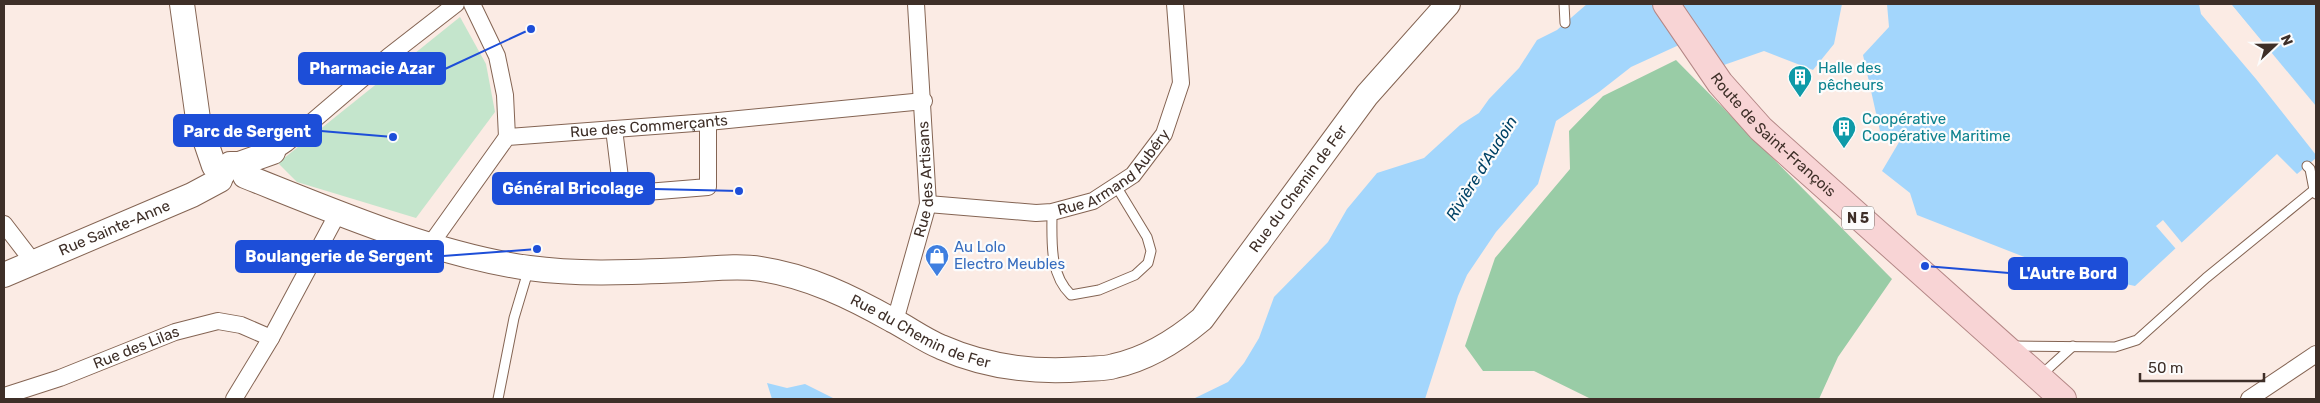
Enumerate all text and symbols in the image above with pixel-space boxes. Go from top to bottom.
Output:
north arrow [2250,20,2300,70]
text: N [2277,32,2296,48]
callout: Pharmacie Azar [299,53,445,84]
text: Pharmacie Azar [309,59,436,78]
place label: Halle des pêcheurs [1818,59,1884,94]
building icon: Halle des pêcheurs [1787,64,1813,98]
street label: Route de Saint-François [1707,69,1840,201]
place label: Coopérative Coopérative Maritime [1862,110,2011,145]
street label: Rue des Commerçants [570,111,729,141]
water label: Rivière d'Audoin [1442,113,1521,224]
callout: Parc de Sergent [174,115,321,146]
building icon: Coopérative Coopérative Maritime [1831,115,1857,149]
street label: Rue des Artisans [910,120,937,239]
street label: Rue du Chemin de Fer [1245,121,1351,256]
text: Parc de Sergent [183,122,311,141]
street label: Rue Armand Aubéry [1055,126,1173,219]
callout: Général Bricolage [493,173,654,204]
text: Général Bricolage [502,179,644,198]
street label: Rue Sainte-Anne [56,196,173,260]
road number: N 5 [1842,207,1874,230]
place label: Au Lolo Electro Meubles [954,238,1065,273]
callout: Boulangerie de Sergent [236,241,443,272]
shop icon: Au Lolo Electro Meubles [924,243,950,277]
text: Boulangerie de Sergent [245,247,433,266]
callout: L'Autre Bord [2009,258,2127,289]
text: L'Autre Bord [2019,264,2117,283]
street label: Rue du Chemin de Fer [847,291,993,372]
street label: Rue des Lilas [91,322,181,373]
scale bar [2140,350,2264,382]
text: 50 m [2148,359,2183,377]

